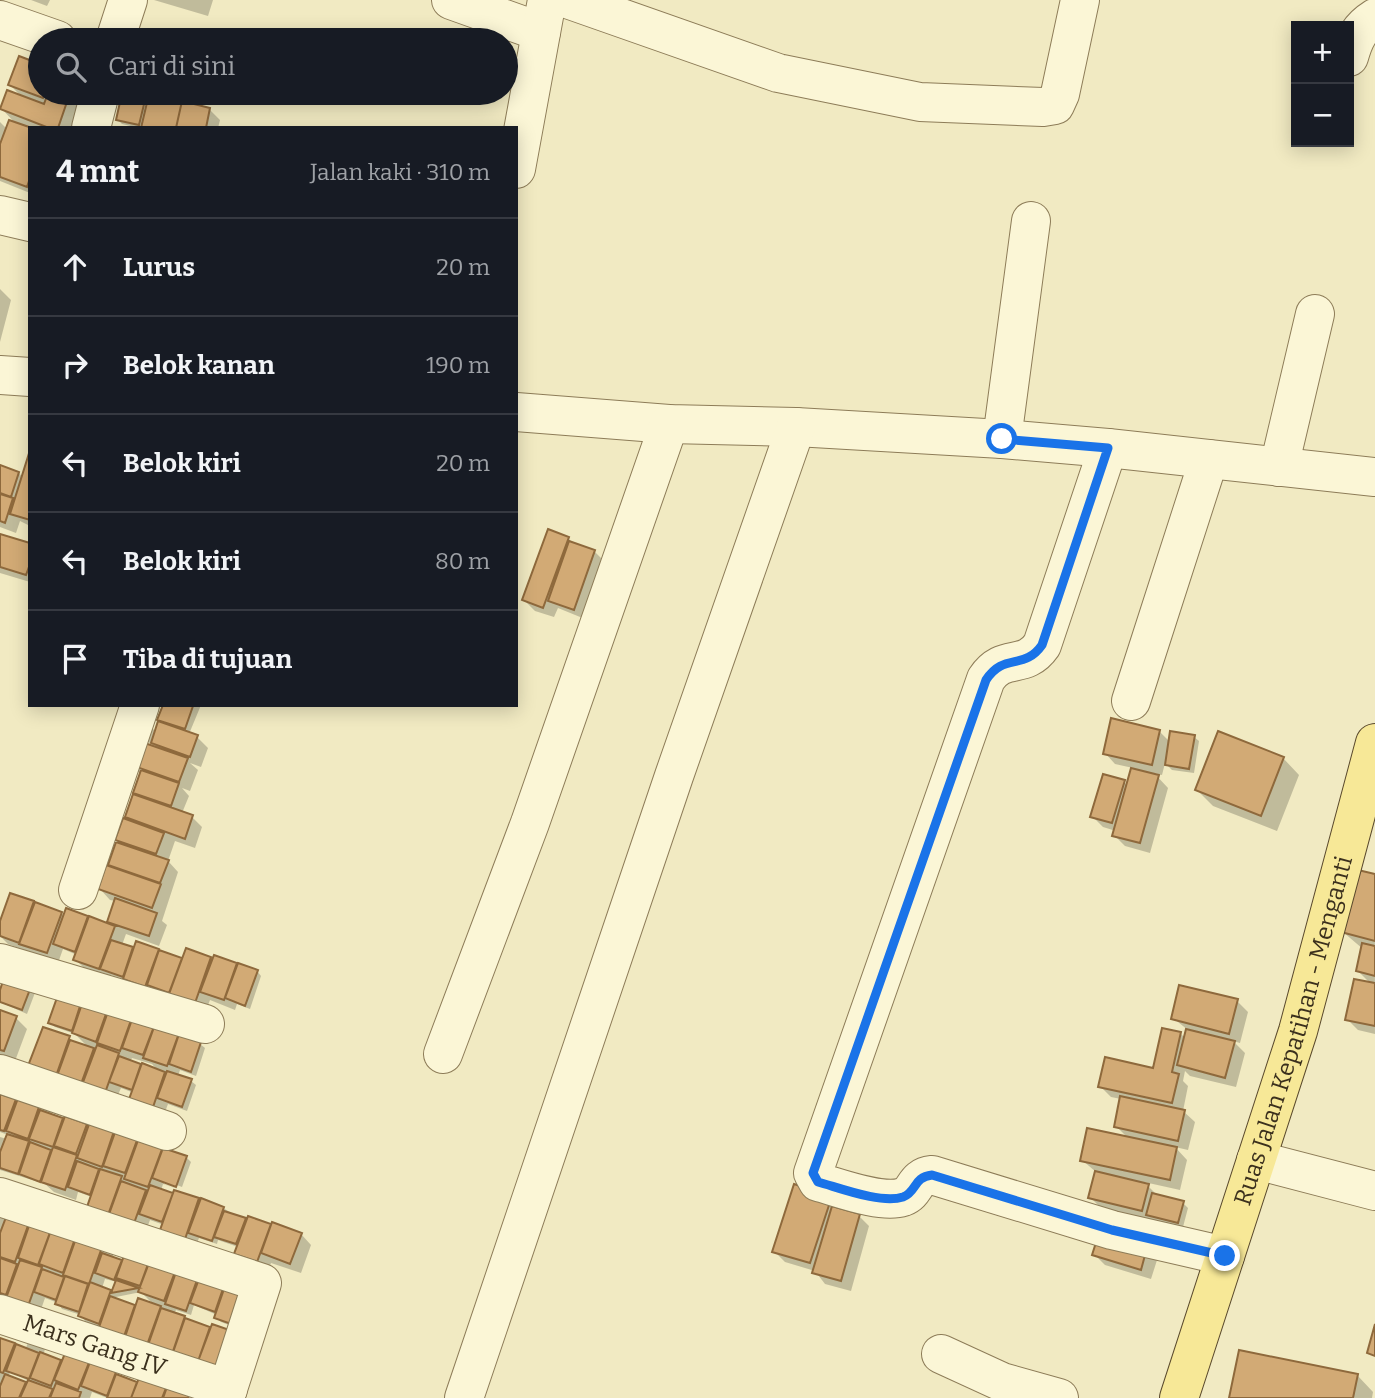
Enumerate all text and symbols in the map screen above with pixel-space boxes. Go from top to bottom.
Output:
map controls [1291,21,1354,147]
button: + [1291,21,1354,84]
search box [28,28,518,105]
icon: search [52,48,90,86]
text: Cari di sini [108,51,235,82]
button: − [1291,84,1354,147]
text: 4 mnt [56,154,139,190]
text: Jalan kaki · 310 m [310,158,490,186]
icon: ahead [56,248,94,286]
text: Lurus [123,252,195,283]
text: 20 m [436,253,490,281]
icon: right [56,346,94,384]
text: Belok kanan [123,350,275,381]
text: 190 m [426,351,490,379]
route start [986,423,1017,454]
icon: left [56,444,94,482]
text: Belok kiri [123,448,241,479]
text: 20 m [436,449,490,477]
icon: left [56,542,94,580]
text: Belok kiri [123,546,241,577]
text: 80 m [435,547,490,575]
icon: arrive [56,640,94,678]
text: Tiba di tujuan [123,644,292,675]
street label: Ruas Jalan Kepatihan - Menganti [1228,853,1358,1209]
route end [1209,1240,1240,1271]
street label: Mars Gang IV [20,1309,171,1382]

